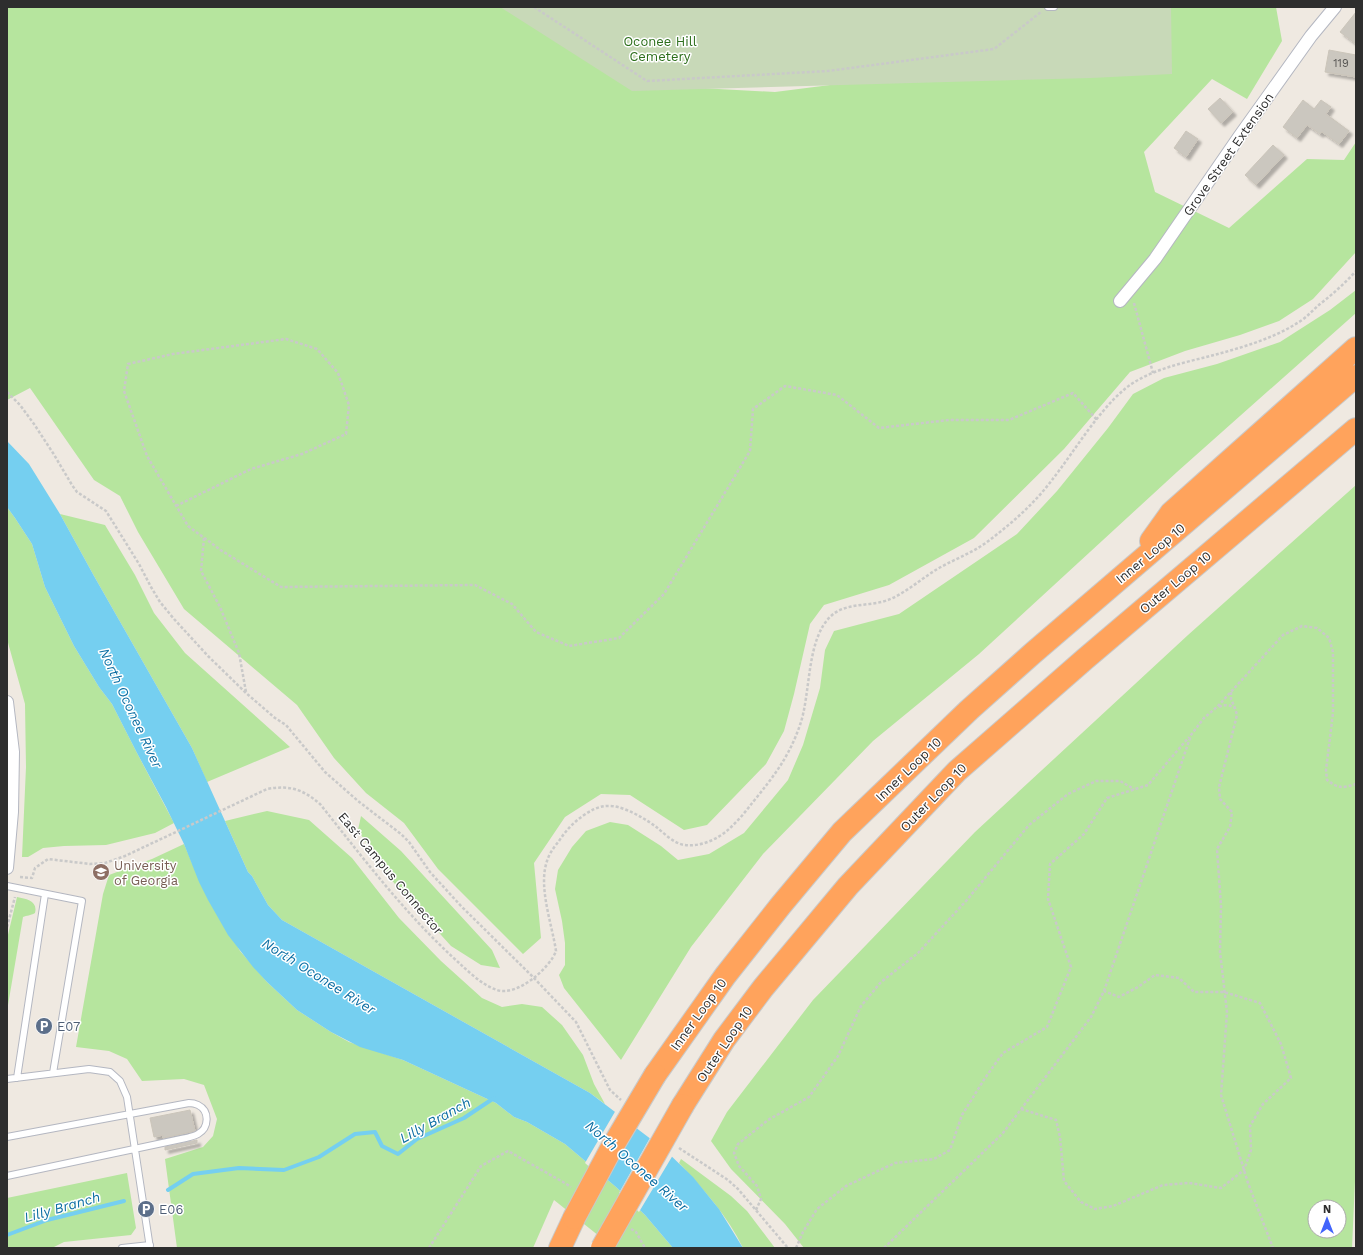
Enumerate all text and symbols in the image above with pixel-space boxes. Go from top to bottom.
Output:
park label: Oconee Hill Cemetery [623,34,697,64]
house number: 119 [1333,57,1349,70]
street label: Grove Street Extension [1180,90,1277,219]
street label: Inner Loop 10 [1113,520,1188,587]
street label: Outer Loop 10 [1136,548,1214,617]
water label: North Oconee River [96,646,166,771]
street label: Inner Loop 10 [872,734,944,804]
street label: Outer Loop 10 [897,760,970,834]
street label: East Campus Connector [335,809,446,937]
place label: University of Georgia [114,858,179,888]
school or university icon: University of Georgia [91,862,111,882]
water label: North Oconee River [260,935,379,1018]
street label: Inner Loop 10 [667,975,730,1053]
street label: Outer Loop 10 [693,1003,755,1085]
parking icon: E07 [34,1016,54,1036]
place label: E07 [57,1019,80,1034]
water label: Lilly Branch [397,1094,473,1146]
water label: North Oconee River [583,1117,692,1215]
water label: Lilly Branch [22,1188,102,1226]
parking icon: E06 [136,1199,156,1219]
north arrow [1307,1199,1347,1239]
place label: E06 [159,1202,183,1217]
text: N [1323,1203,1331,1216]

